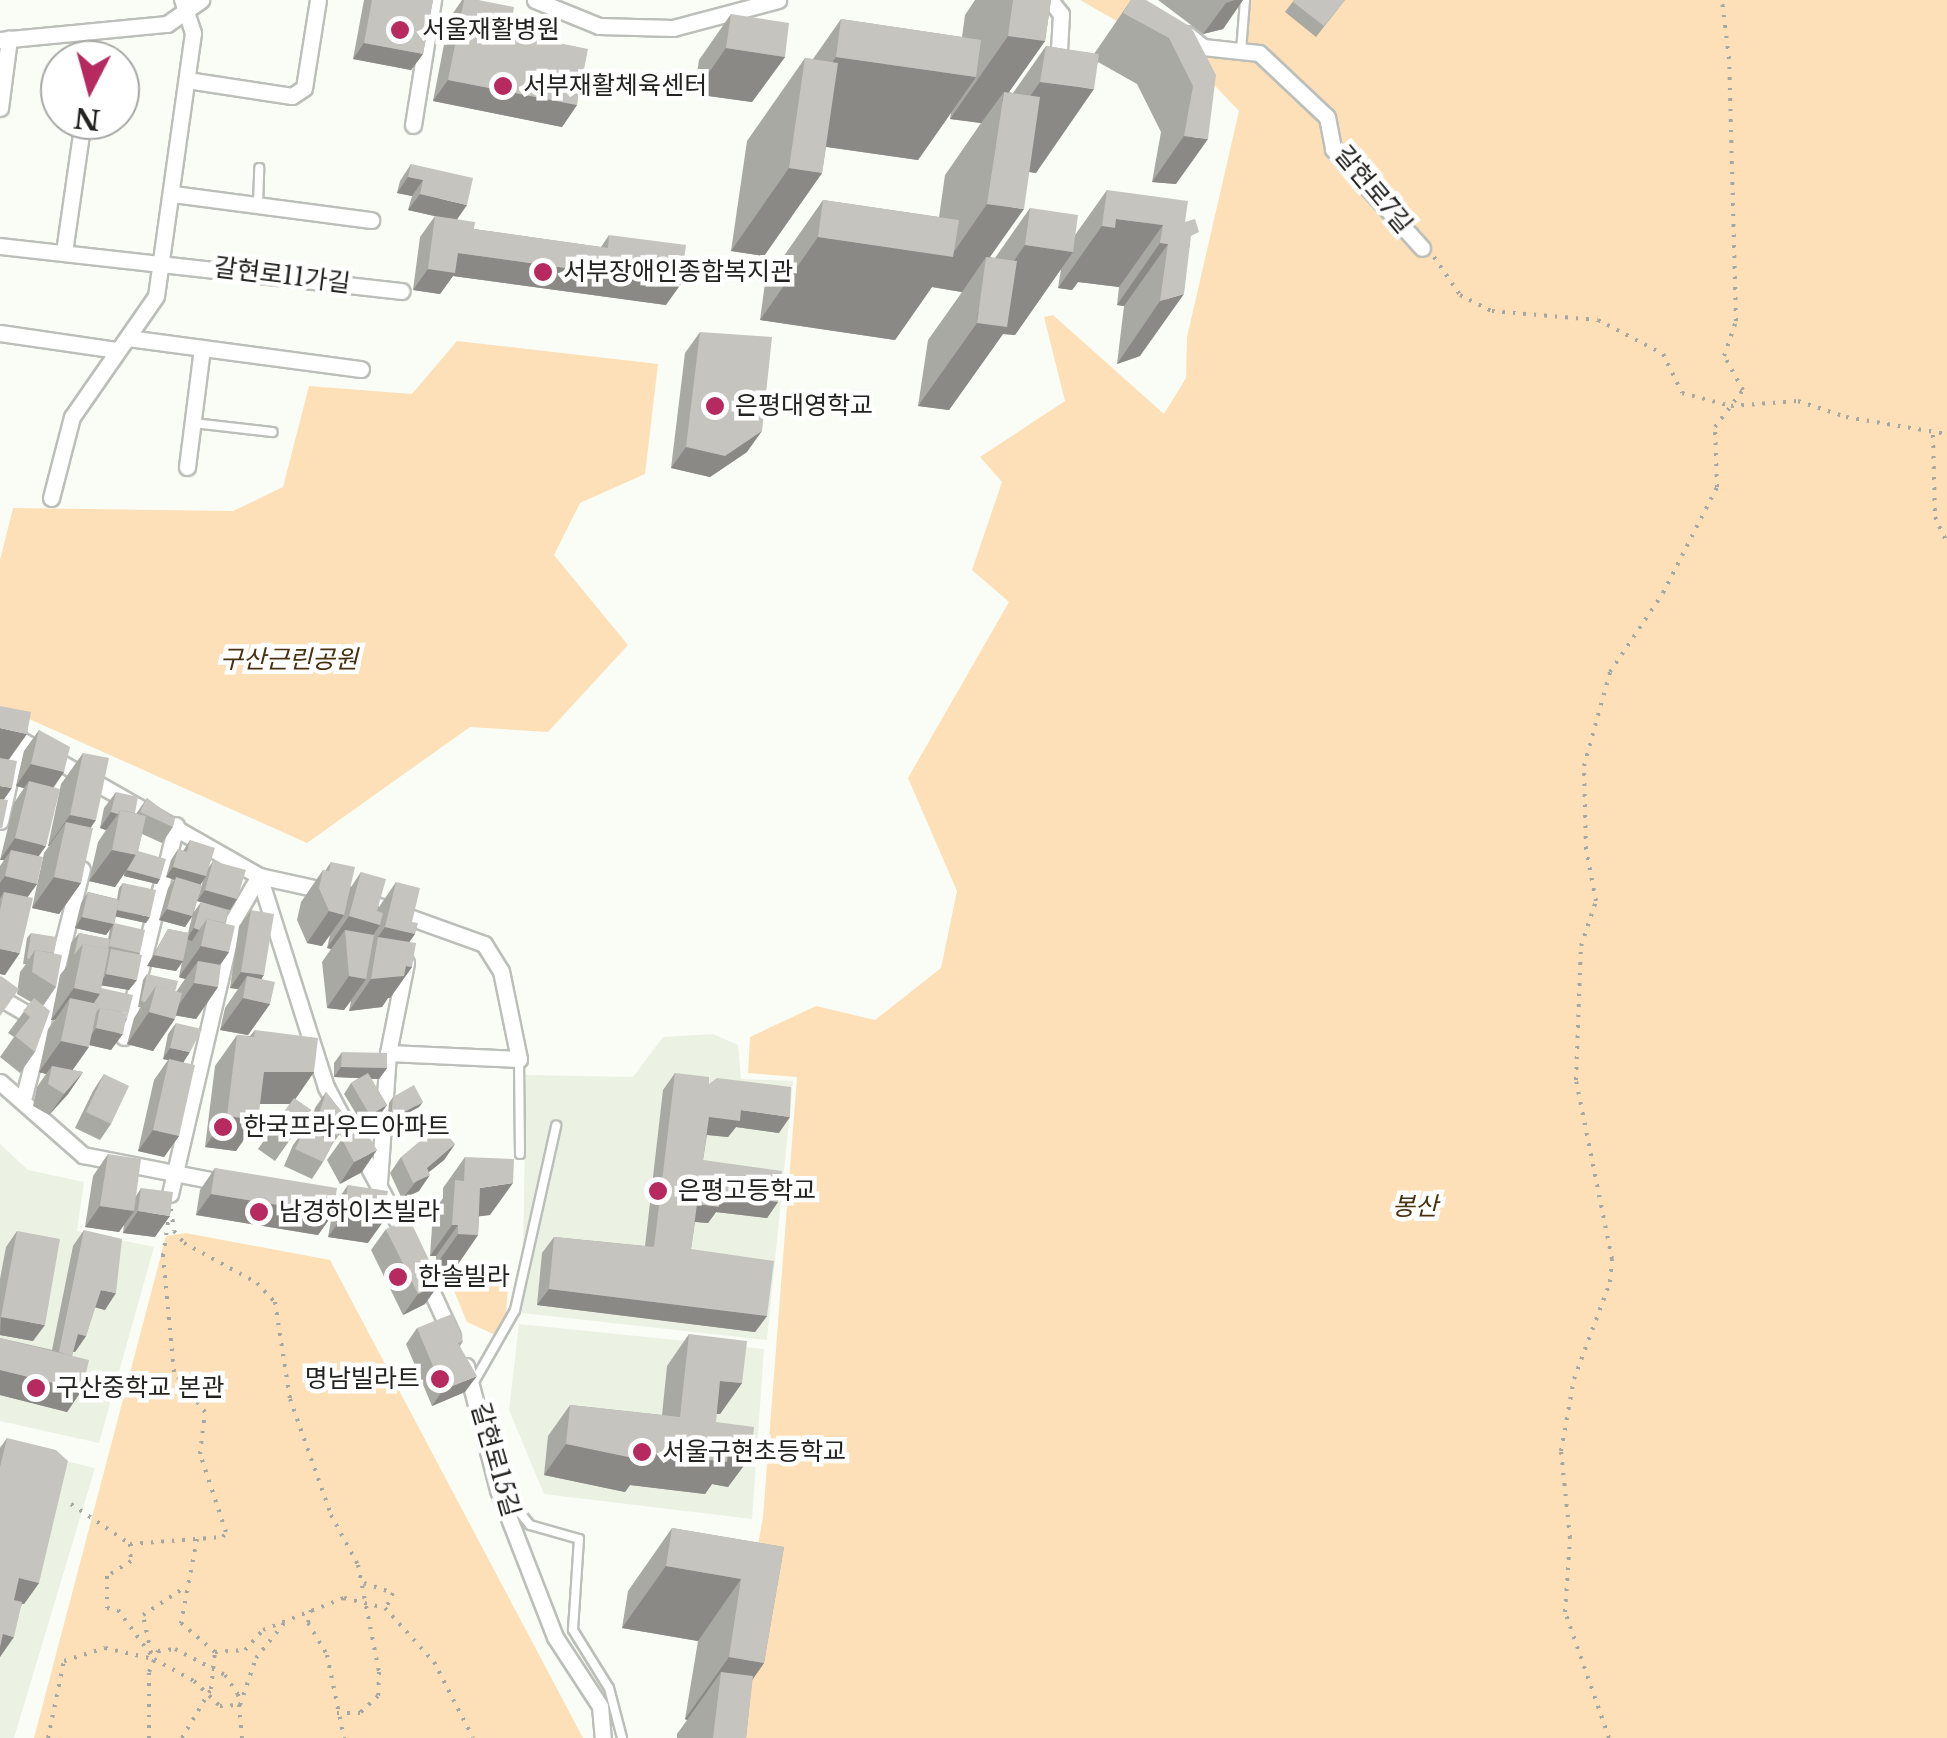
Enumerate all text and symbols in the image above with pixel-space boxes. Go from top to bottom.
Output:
place label: 서울재활병원 [422,15,560,45]
marker: 서울재활병원 [387,17,413,43]
north arrow [40,40,140,140]
place label: 서부재활체육센터 [523,71,707,101]
marker: 서부재활체육센터 [492,75,514,97]
text: N [72,100,102,137]
street label: 갈현로7길 [1328,140,1418,240]
street label: 갈현로11가길 [212,253,352,299]
place label: 서부장애인종합복지관 [563,257,793,287]
marker: 서부장애인종합복지관 [532,261,554,283]
place label: 은평대영학교 [735,391,873,421]
marker: 은평대영학교 [704,395,726,417]
park label: 구산근린공원 [220,645,358,675]
place label: 한국프라우드아파트 [243,1112,450,1142]
marker: 한국프라우드아파트 [212,1116,234,1138]
place label: 은평고등학교 [678,1176,816,1206]
marker: 은평고등학교 [647,1180,669,1202]
park label: 봉산 [1392,1192,1438,1222]
place label: 남경하이츠빌라 [279,1197,440,1227]
marker: 남경하이츠빌라 [248,1201,270,1223]
place label: 한솔빌라 [418,1262,510,1292]
marker: 한솔빌라 [387,1266,409,1288]
place label: 명남빌라트 [305,1364,420,1394]
marker: 명남빌라트 [429,1368,451,1390]
place label: 구산중학교 본관 [56,1373,224,1403]
marker: 구산중학교 본관 [25,1377,47,1399]
street label: 갈현로15길 [464,1399,526,1521]
place label: 서울구현초등학교 [662,1437,846,1467]
marker: 서울구현초등학교 [631,1441,653,1463]

